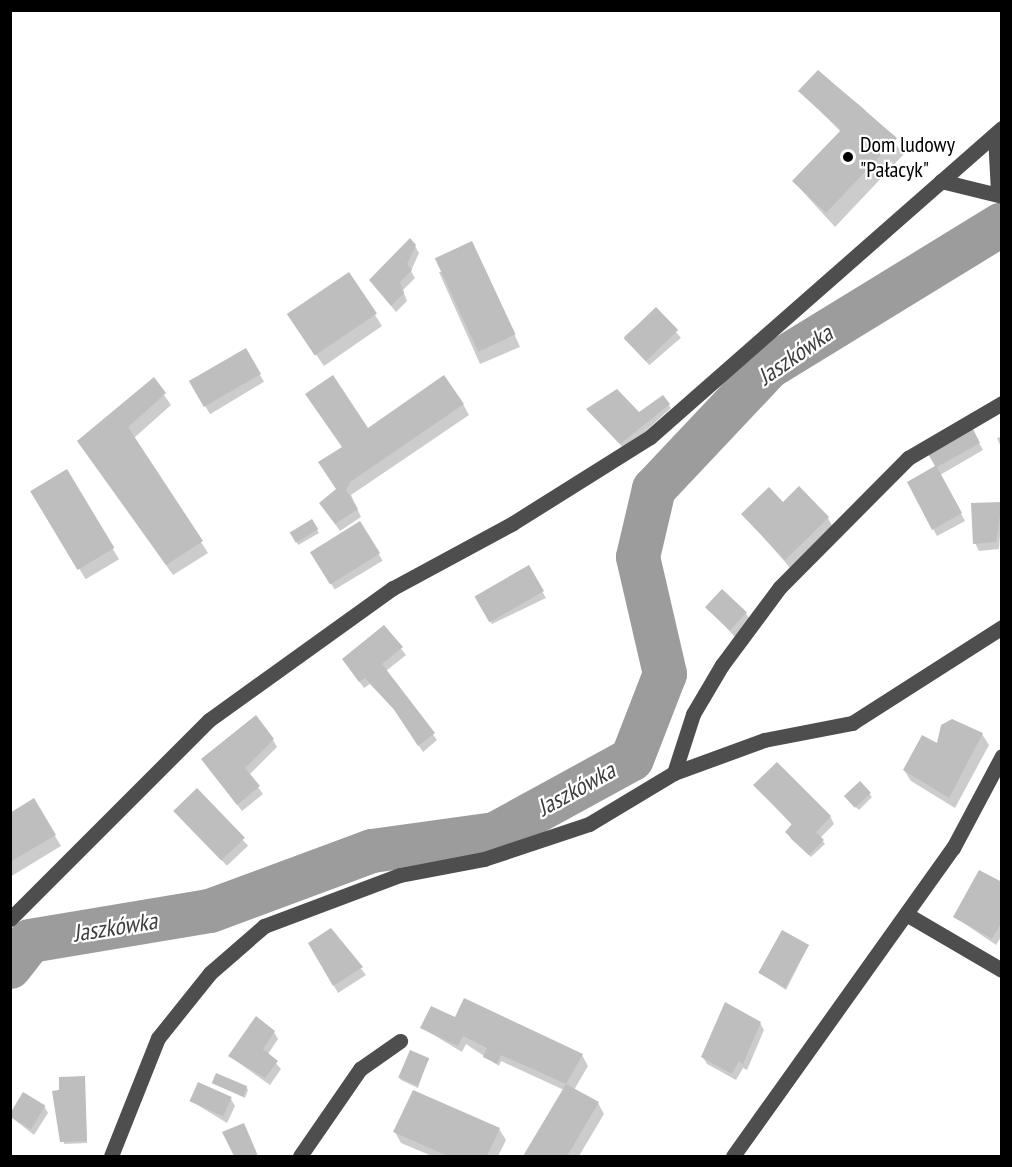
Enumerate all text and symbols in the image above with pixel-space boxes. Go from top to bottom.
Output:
place label: Dom ludowy "Pałacyk" [860,131,955,182]
marker: Dom ludowy "Pałacyk" [841,150,855,164]
water label: Jaszkówka [752,319,838,391]
water label: Jaszkówka [532,756,620,822]
water label: Jaszkówka [71,906,159,948]

